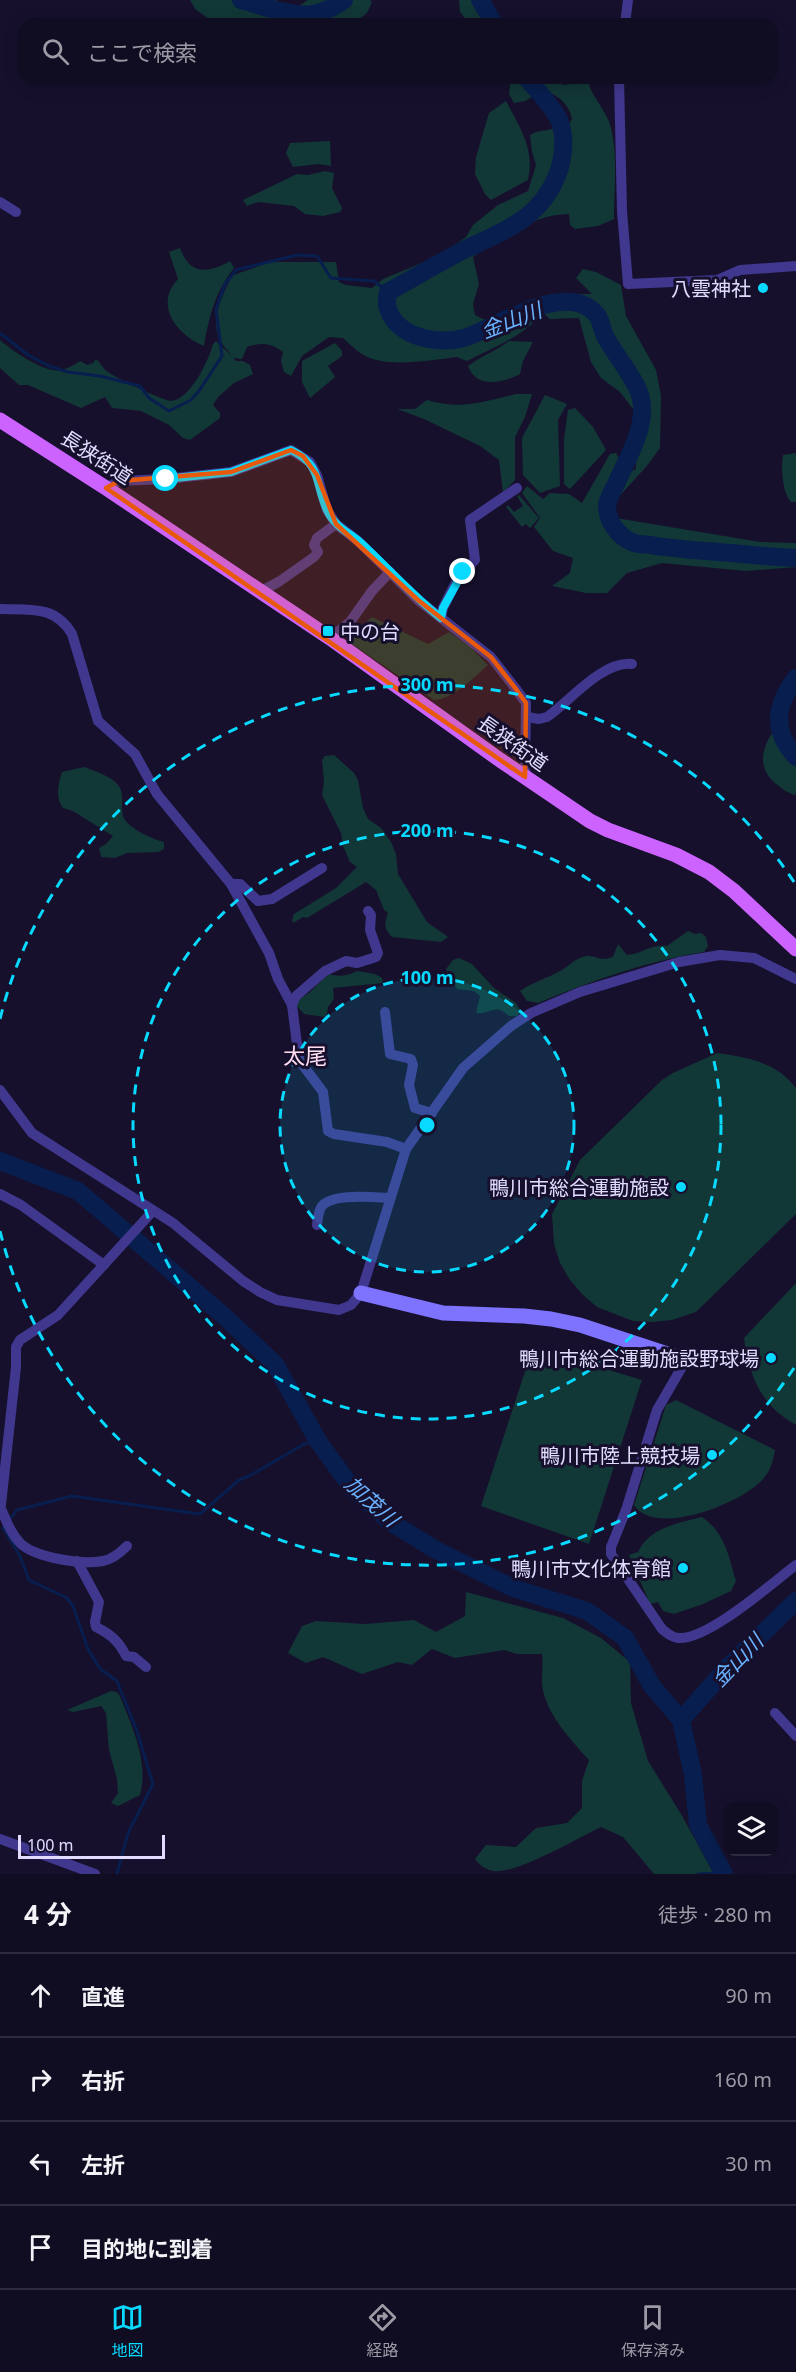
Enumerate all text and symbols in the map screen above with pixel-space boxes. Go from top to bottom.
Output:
search box [18,18,778,84]
icon: search [39,35,72,68]
text: ここで検索 [87,37,197,67]
place label: 八雲神社 [671,275,751,302]
marker: 八雲神社 [756,281,770,295]
water label: 金山川 [477,295,547,344]
street label: 長狭街道 [56,424,138,490]
route start [152,465,178,491]
route end [449,558,475,584]
place label: 中の台 [340,618,400,645]
marker: 中の台 [321,624,335,638]
text: 300 m [400,672,454,696]
street label: 長狭街道 [472,709,554,777]
text: 200 m [400,818,454,842]
text: 100 m [400,965,454,989]
district label: 太尾 [283,1040,327,1070]
centre of rings [417,1115,437,1135]
place label: 鴨川市総合運動施設 [489,1174,669,1201]
marker: 鴨川市総合運動施設 [674,1180,688,1194]
place label: 鴨川市総合運動施設野球場 [519,1345,759,1372]
marker: 鴨川市総合運動施設野球場 [764,1351,778,1365]
place label: 鴨川市陸上競技場 [540,1442,700,1469]
marker: 鴨川市陸上競技場 [705,1448,719,1462]
water label: 加茂川 [339,1470,406,1534]
place label: 鴨川市文化体育館 [511,1555,671,1582]
marker: 鴨川市文化体育館 [676,1561,690,1575]
water label: 金山川 [705,1626,770,1692]
map controls [724,1802,778,1856]
button: layers [724,1802,778,1856]
scale bar [18,1832,165,1860]
text: 100 m [27,1834,74,1856]
text: 4 分 [24,1896,72,1932]
text: 徒歩 · 280 m [658,1901,772,1928]
icon: ahead [24,1979,57,2012]
text: 直進 [81,1981,125,2011]
text: 90 m [725,1982,772,2009]
icon: right [24,2063,57,2096]
text: 右折 [81,2065,125,2095]
text: 160 m [714,2066,772,2093]
icon: left [24,2147,57,2180]
text: 左折 [81,2149,125,2179]
text: 30 m [725,2150,772,2177]
icon: arrive [24,2231,57,2264]
text: 目的地に到着 [81,2233,213,2263]
tab: 地図 [111,2301,144,2361]
tab: 経路 [366,2301,399,2361]
tab: 保存済み [621,2301,685,2361]

